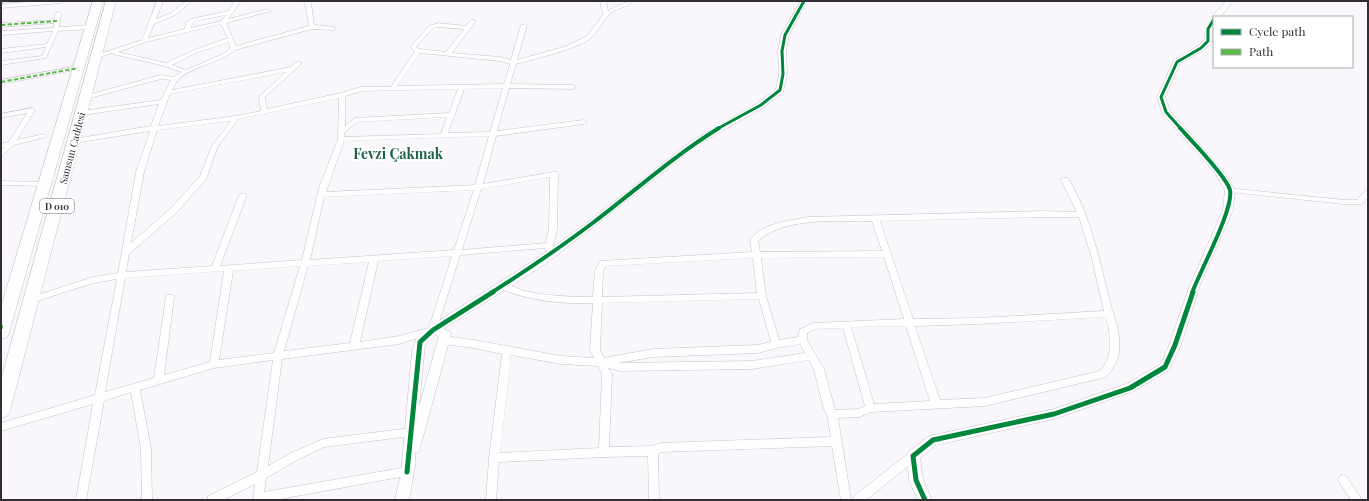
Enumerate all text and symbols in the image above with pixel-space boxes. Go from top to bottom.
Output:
legend [1213,16,1353,68]
text: Cycle path [1249,23,1306,39]
text: Path [1249,43,1273,59]
street label: Samsun Caddesi [56,110,88,186]
district label: Fevzi Çakmak [353,144,444,163]
road number: D 010 [40,199,74,213]

